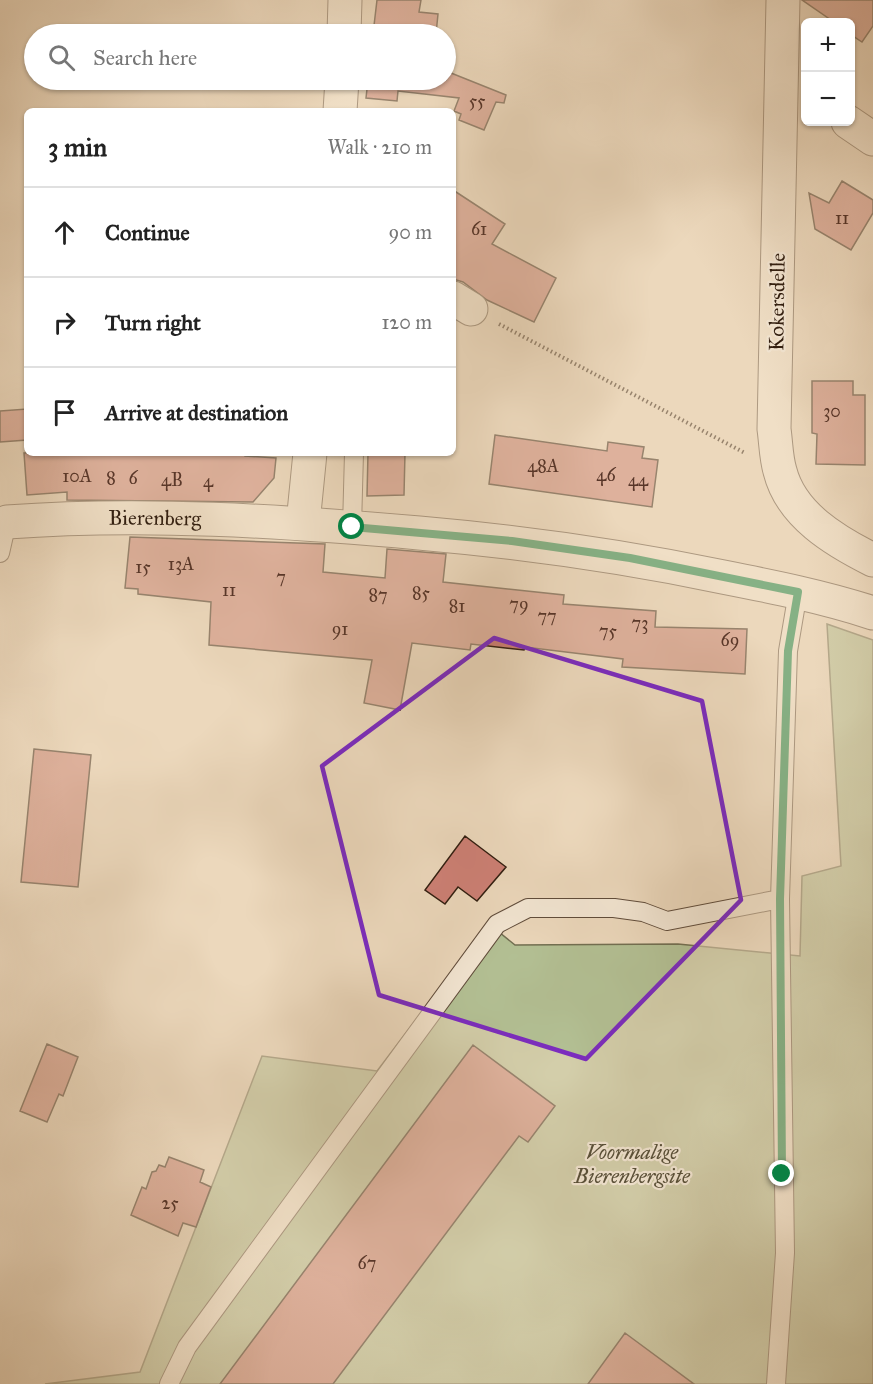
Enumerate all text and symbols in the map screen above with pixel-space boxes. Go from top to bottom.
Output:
map controls [801,18,855,126]
button: + [801,18,855,72]
search box [24,24,456,90]
icon: search [45,41,78,74]
text: Search here [93,44,197,71]
button: − [801,72,855,126]
house number: 55 [469,90,486,112]
text: 3 min [48,131,107,163]
text: Walk · 210 m [327,135,432,159]
house number: 11 [835,207,849,229]
icon: ahead [48,216,81,249]
house number: 61 [471,218,487,240]
text: Continue [105,219,190,246]
text: 90 m [389,220,432,244]
street label: Kokersdelle [763,252,791,351]
icon: right [48,306,81,339]
text: Turn right [105,309,201,336]
text: 120 m [381,310,432,334]
icon: arrive [48,396,81,429]
text: Arrive at destination [105,399,288,426]
house number: 30 [823,400,841,422]
house number: 48A [527,455,559,477]
house number: 46 [596,464,616,486]
house number: 10A [62,465,92,487]
house number: 8 [106,467,116,489]
house number: 6 [128,467,138,489]
house number: 4B [161,469,183,491]
house number: 44 [628,469,649,491]
house number: 4 [203,470,214,492]
street label: Bierenberg [108,505,202,532]
route start [338,513,364,539]
house number: 13A [168,553,194,575]
house number: 15 [135,556,151,578]
house number: 7 [276,566,286,588]
house number: 11 [222,579,236,601]
house number: 85 [412,582,431,604]
house number: 87 [368,584,388,606]
house number: 79 [509,593,529,615]
house number: 81 [449,595,465,617]
house number: 77 [537,605,557,627]
house number: 73 [632,612,648,634]
house number: 91 [332,618,348,640]
house number: 75 [599,620,618,642]
house number: 69 [721,629,739,651]
park label: Voormalige Bierenbergsite [573,1139,691,1189]
route end [768,1160,794,1186]
house number: 25 [161,1192,179,1214]
house number: 67 [358,1252,376,1274]

